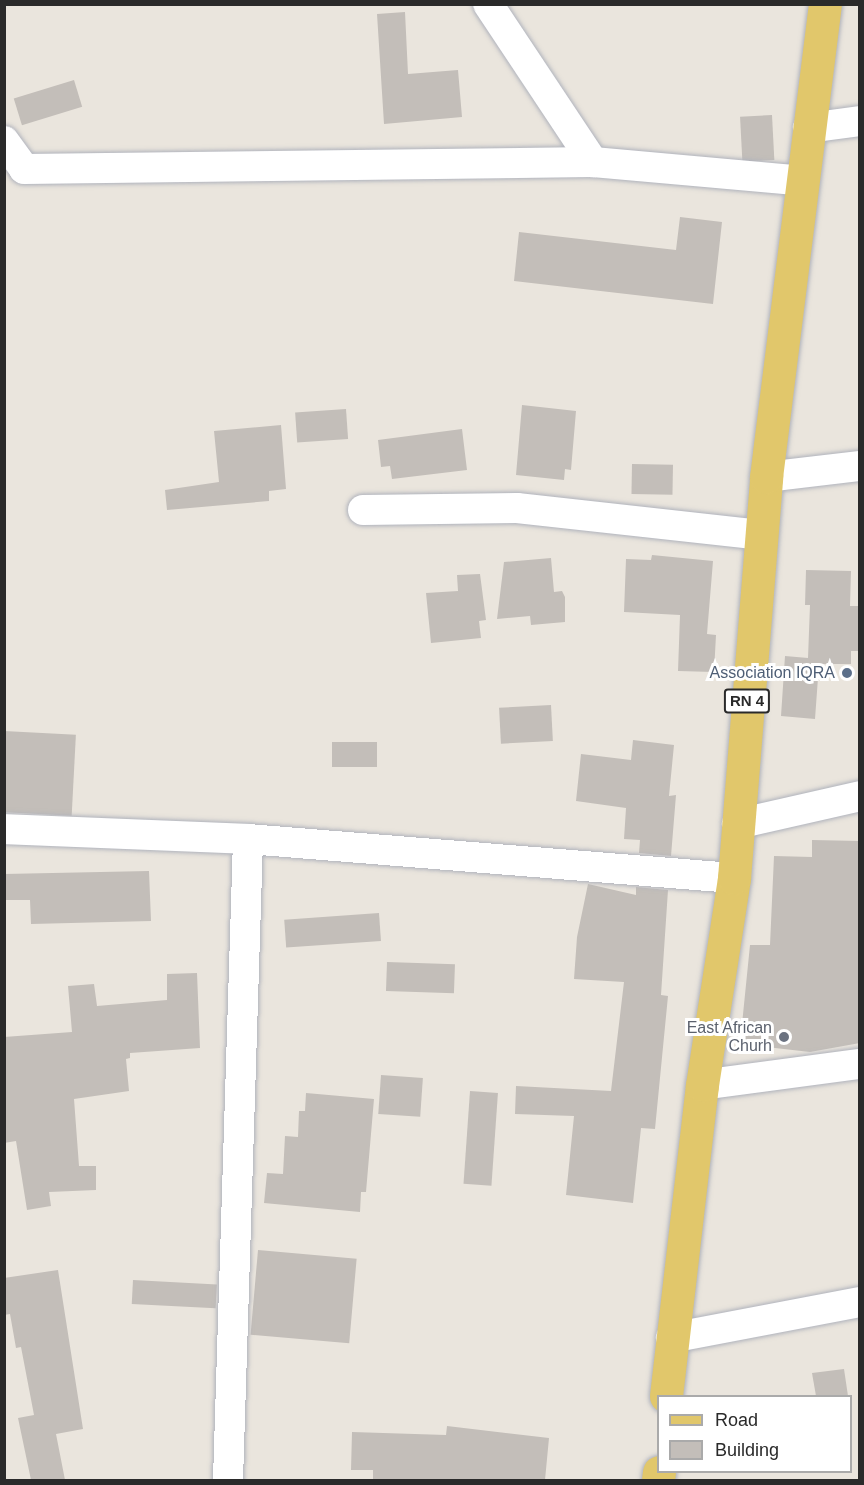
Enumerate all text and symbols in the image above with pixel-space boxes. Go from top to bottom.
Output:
place label: Association IQRA [710,663,835,683]
marker: Association IQRA [840,666,854,680]
road number: RN 4 [723,689,771,713]
place label: East African Churh [686,1018,772,1056]
marker: East African Churh [777,1030,791,1044]
legend [657,1395,852,1473]
text: Road [715,1410,758,1430]
text: Building [715,1440,779,1460]

